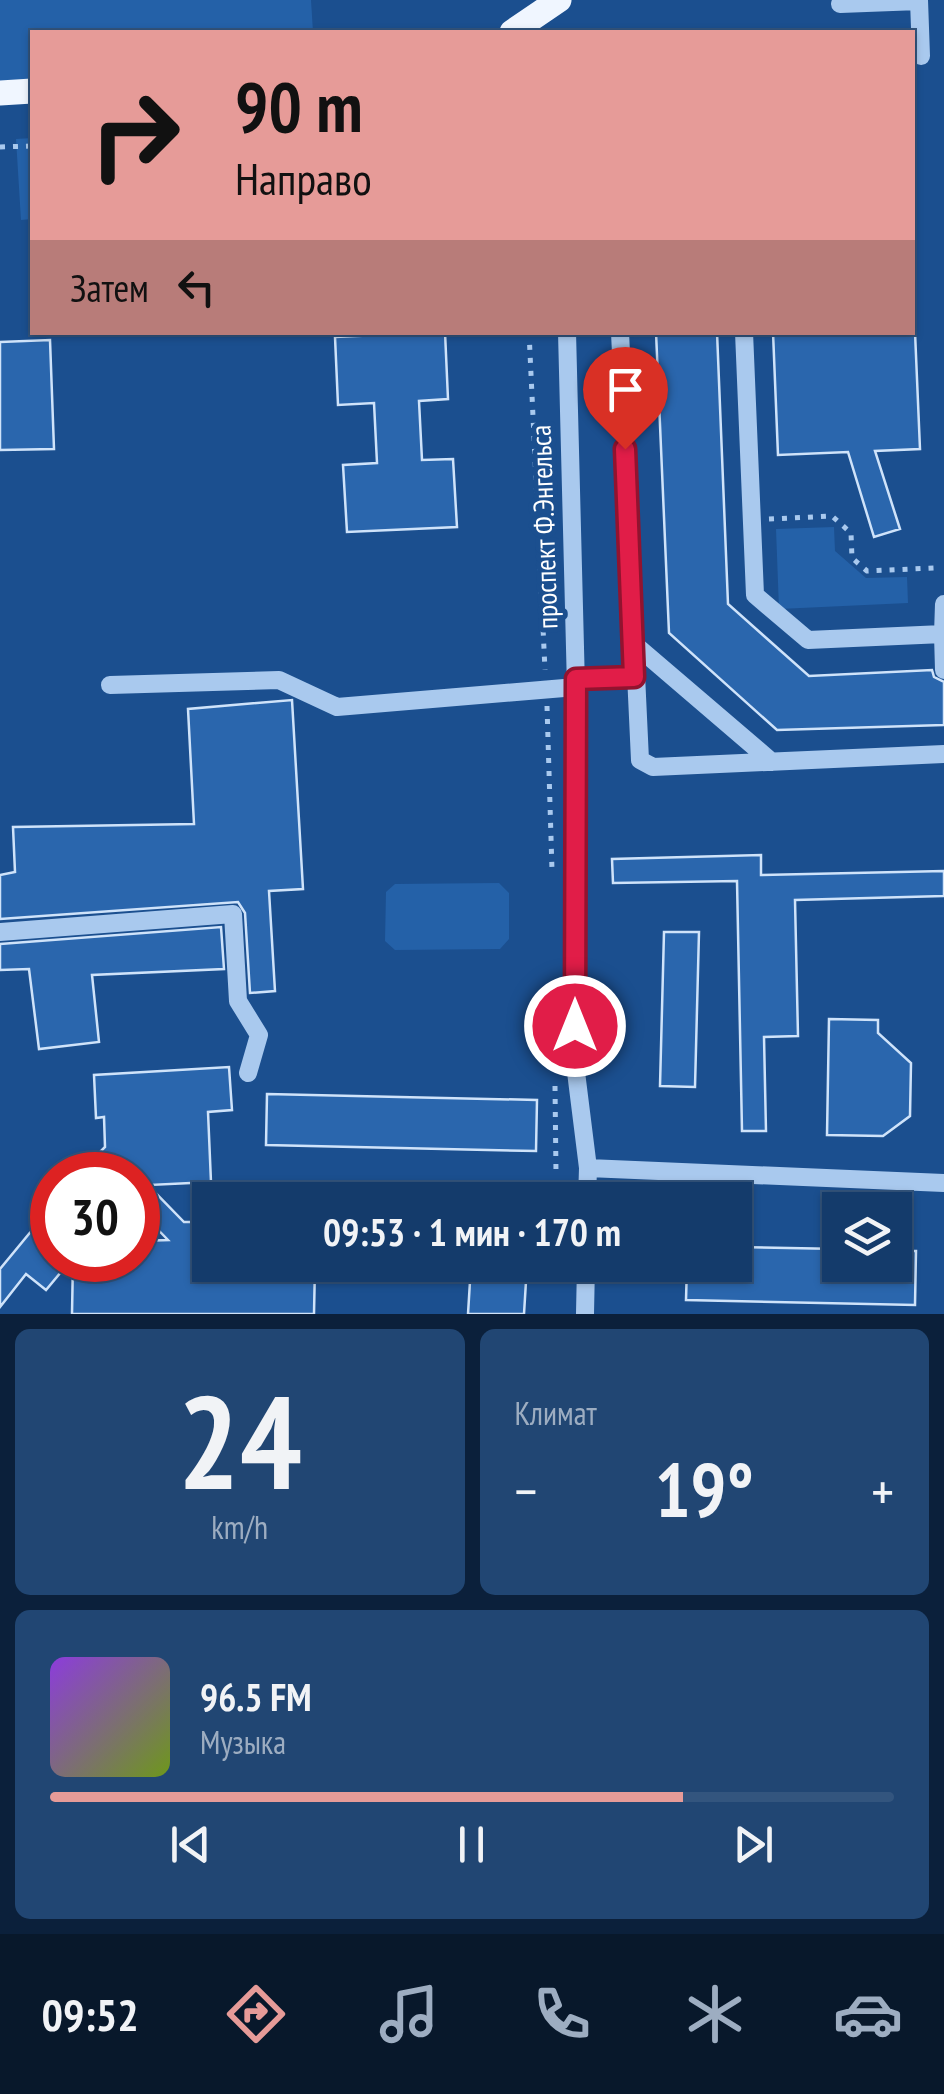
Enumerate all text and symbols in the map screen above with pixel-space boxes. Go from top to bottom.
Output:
text: 90 m [235,61,363,151]
icon: right [70,70,200,200]
text: Направо [235,149,372,207]
icon: left [169,260,224,315]
text: Затем [70,263,149,312]
pin [583,347,668,450]
icon: arrive [598,362,653,417]
street label: проспект Ф.Энгельса [521,424,566,630]
position arrow [523,974,627,1078]
speed limit sign: 30 [30,1152,160,1282]
map controls [822,1192,912,1282]
button: layers [822,1192,912,1282]
text: 09:53 · 1 мин · 170 m [323,1207,621,1256]
text: 24 [178,1357,302,1525]
text: Климат [515,1392,597,1434]
text: 19° [655,1441,754,1538]
text: − [515,1455,537,1526]
text: + [871,1455,894,1526]
text: km/h [211,1506,268,1548]
text: 96.5 FM [200,1672,312,1721]
text: Музыка [200,1721,286,1763]
icon: previous [163,1817,218,1872]
icon: pause [444,1817,499,1872]
icon: next [726,1817,781,1872]
icon: directions [221,1979,291,2049]
icon: music [374,1979,444,2049]
icon: phone [527,1979,597,2049]
icon: climate [680,1979,750,2049]
icon: car [833,1979,903,2049]
text: 09:52 [41,1985,139,2043]

